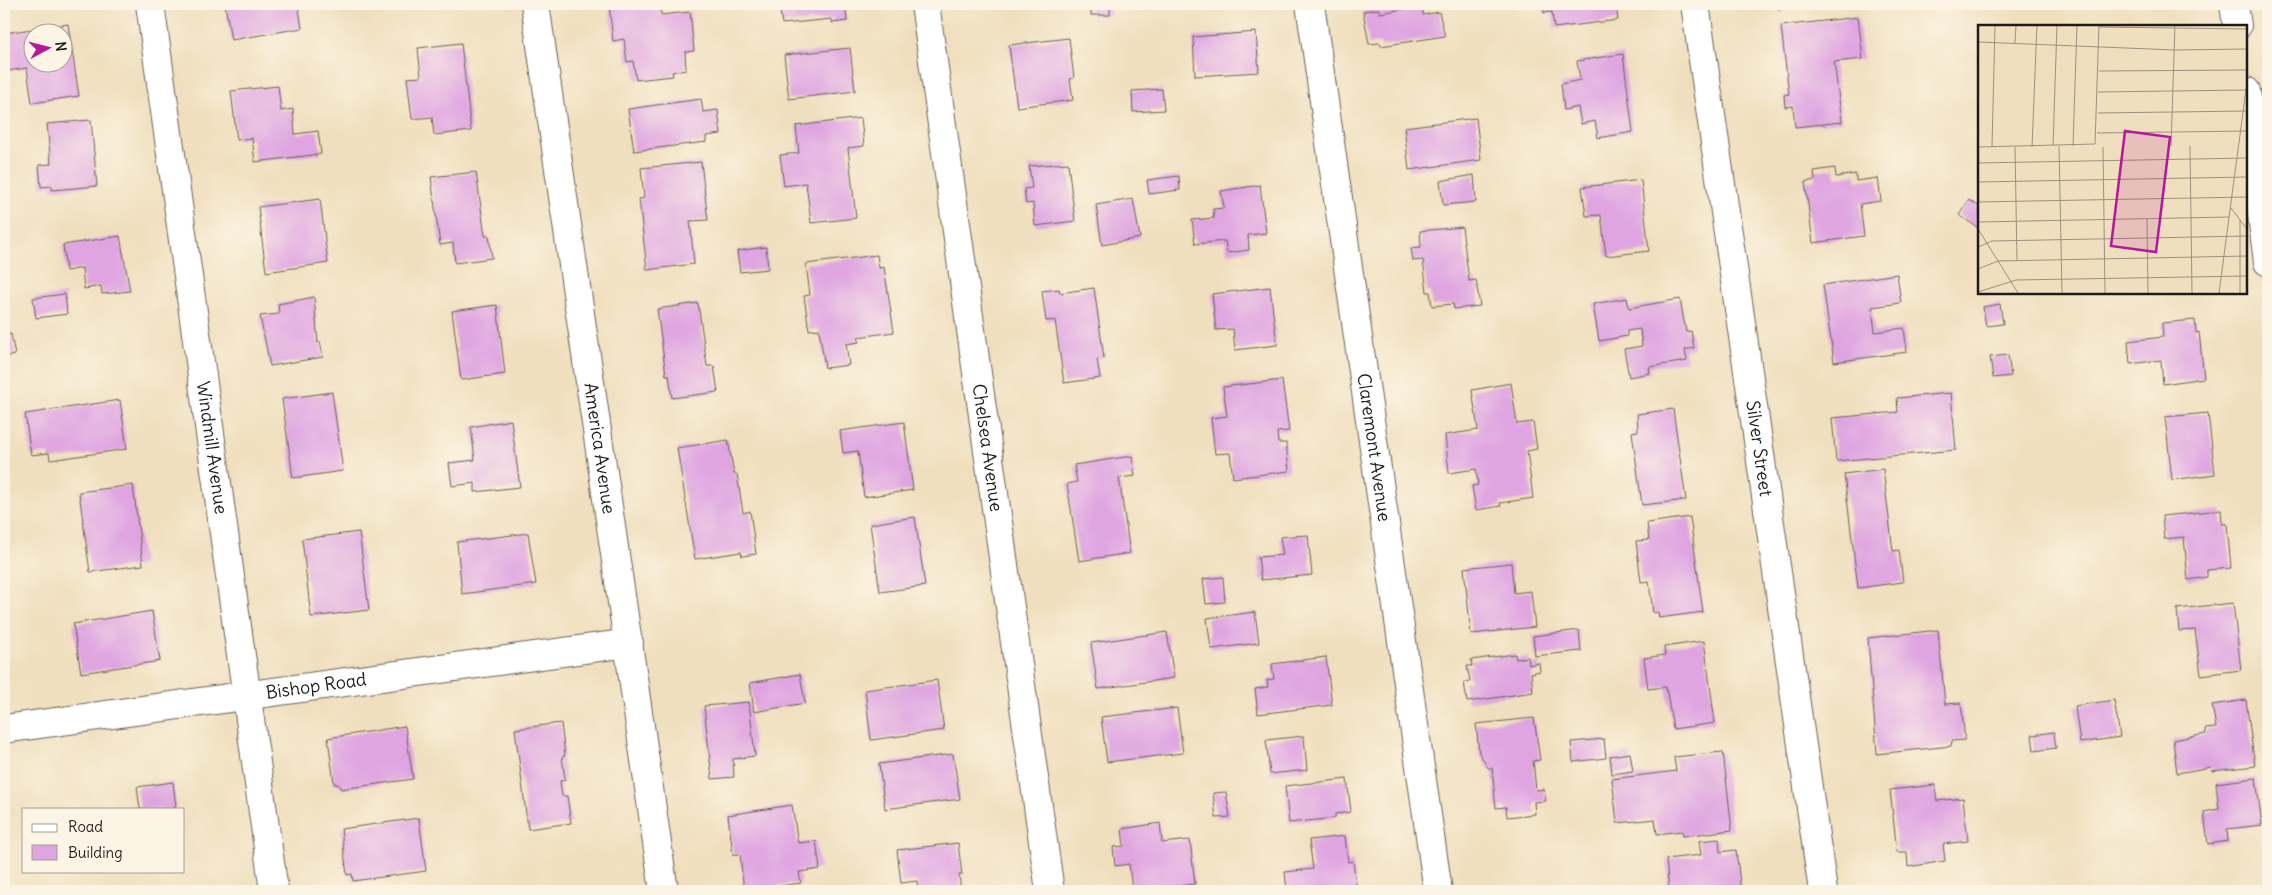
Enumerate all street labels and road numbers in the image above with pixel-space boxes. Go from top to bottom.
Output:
street label: Claremont Avenue [1352,372,1397,523]
street label: Windmill Avenue [192,380,233,516]
street label: America Avenue [579,381,621,515]
street label: Chelsea Avenue [968,382,1008,513]
street label: Silver Street [1741,399,1778,498]
street label: Bishop Road [264,667,368,704]

